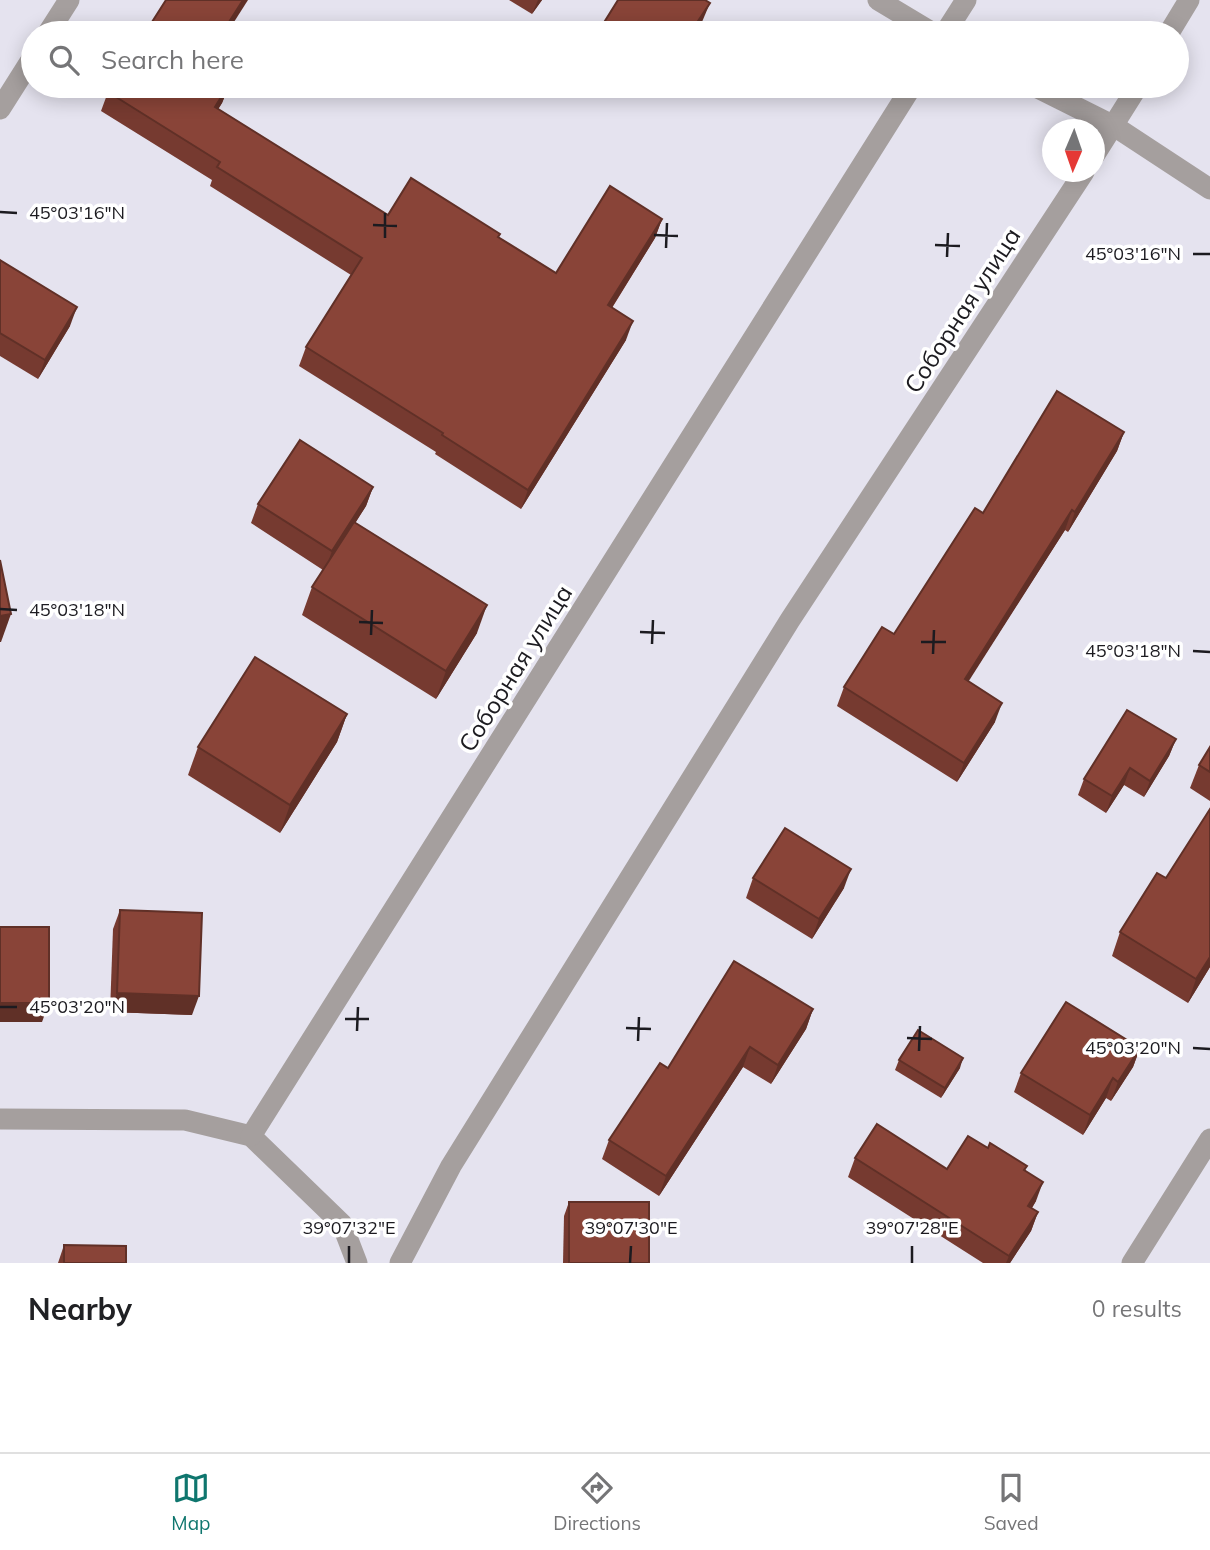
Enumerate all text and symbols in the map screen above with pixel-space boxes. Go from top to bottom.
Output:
search box [21,21,1189,98]
icon: search [45,41,83,79]
text: Search here [101,43,244,76]
north arrow [1042,119,1105,182]
text: 45°03'16"N [29,201,125,224]
street label: Соборная улица [897,222,1027,398]
text: 45°03'16"N [1085,242,1181,265]
street label: Соборная улица [452,579,578,757]
text: 45°03'18"N [29,598,125,621]
text: 45°03'18"N [1085,639,1181,662]
text: 45°03'20"N [29,995,125,1018]
text: 45°03'20"N [1085,1036,1181,1059]
text: 39°07'32"E [302,1216,396,1239]
text: 39°07'30"E [584,1216,678,1239]
text: 39°07'28"E [865,1216,959,1239]
text: Nearby [28,1290,132,1328]
text: 0 results [1092,1294,1182,1323]
tab: Map [171,1469,210,1535]
tab: Directions [553,1469,641,1535]
tab: Saved [984,1469,1039,1535]

